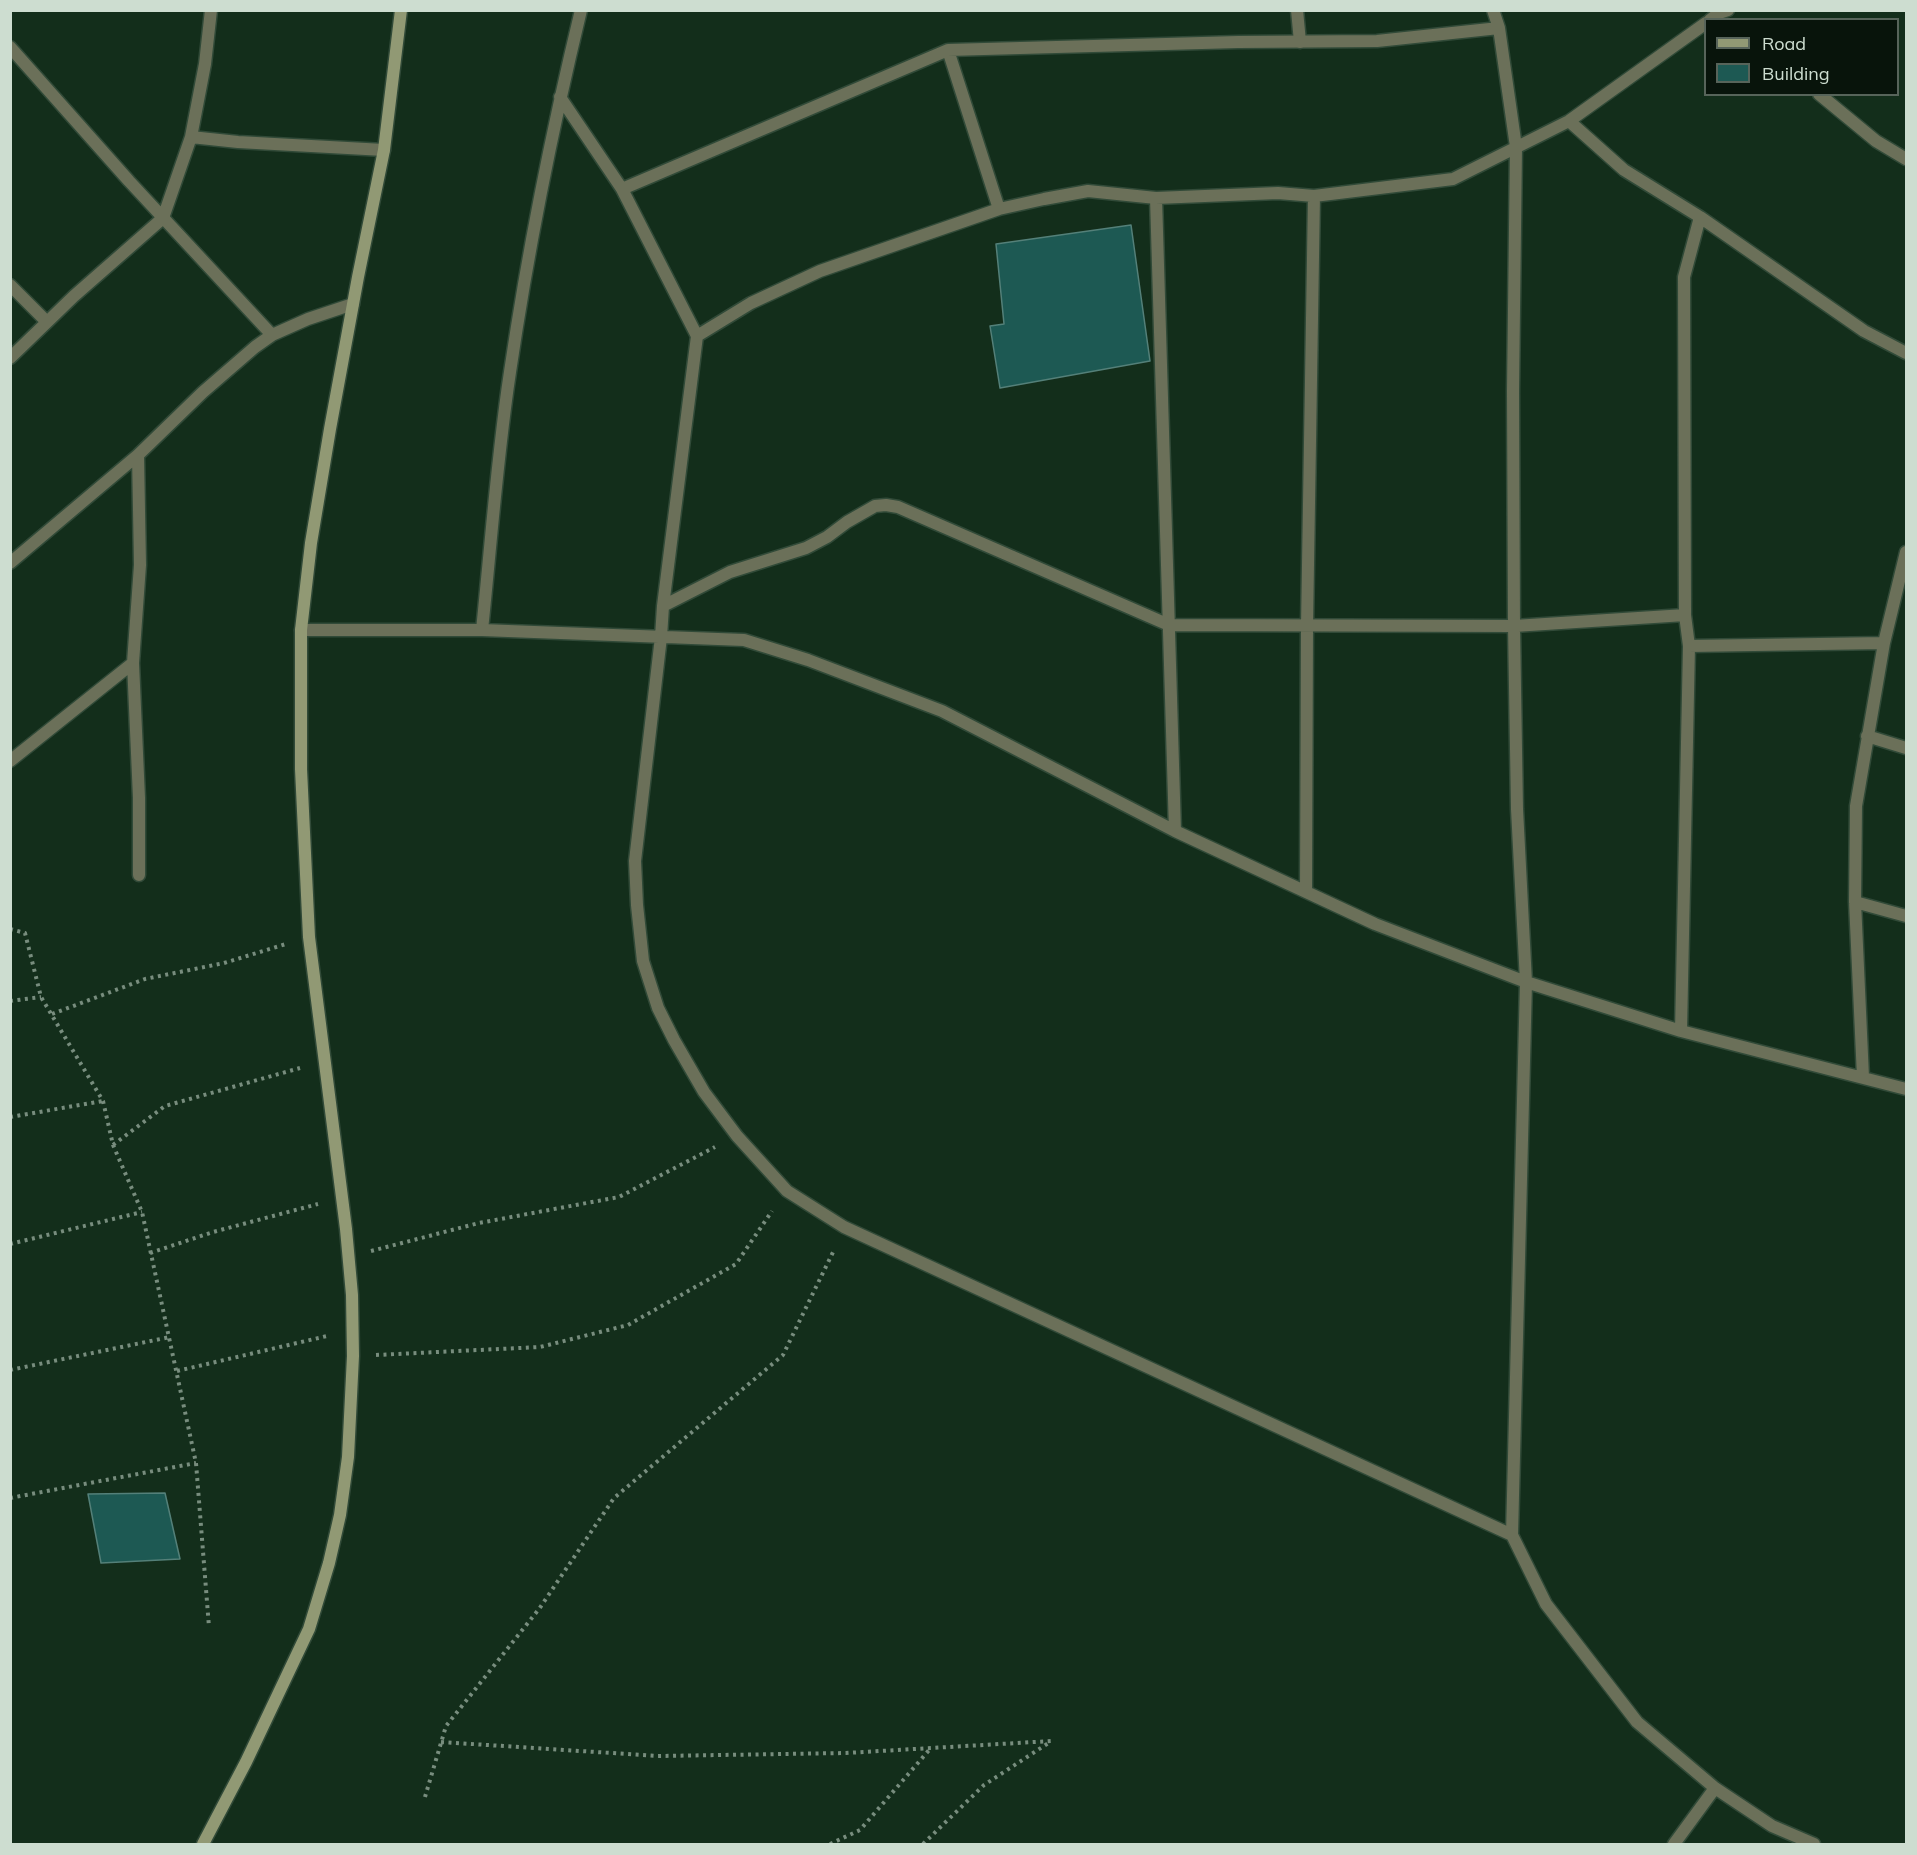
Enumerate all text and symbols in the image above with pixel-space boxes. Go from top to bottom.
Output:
legend [1704,18,1899,96]
text: Road [1762,32,1806,55]
text: Building [1762,62,1830,85]

